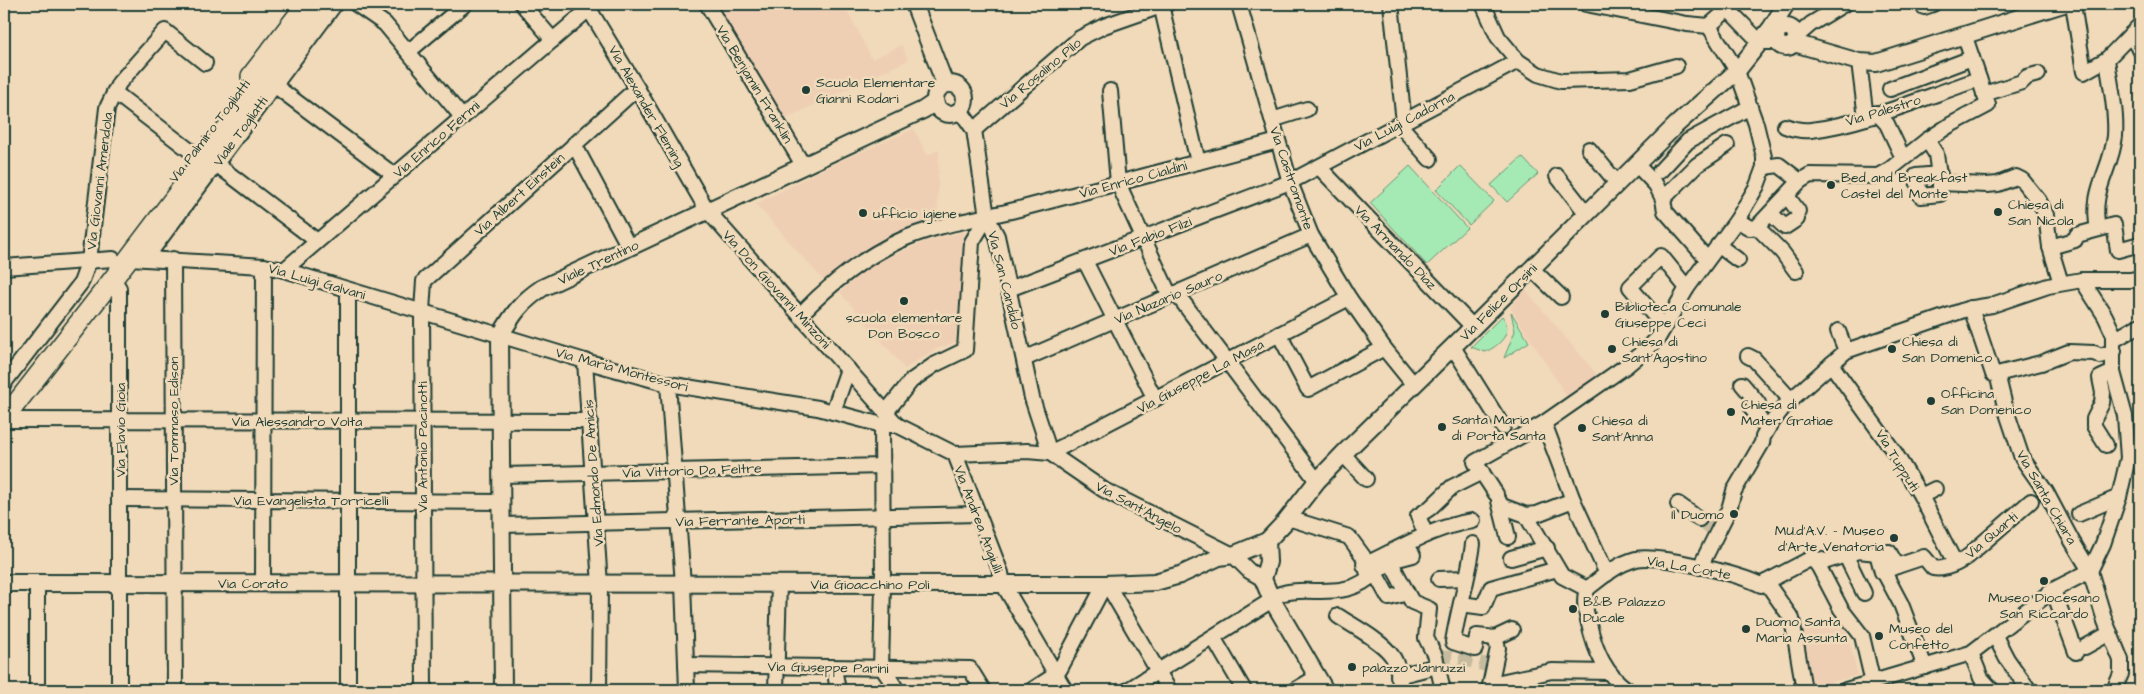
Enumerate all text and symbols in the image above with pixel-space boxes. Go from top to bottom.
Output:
street label: Via Benjamin Franklin [711,22,797,147]
street label: Via Rosalino Pilo [995,33,1086,114]
street label: Via Alexander Fleming [603,42,689,171]
place label: Scuola Elementare Gianni Rodari [816,73,936,109]
street label: Via Palmiro Togliatti [164,76,255,187]
marker: Scuola Elementare Gianni Rodari [800,84,812,96]
street label: Via Luigi Cadorna [1351,87,1458,157]
street label: Via Palestro [1843,90,1924,132]
street label: Viale Togliatti [209,92,273,171]
street label: Via Enrico Fermi [389,96,484,183]
street label: Via Giovanni Amendola [82,111,118,251]
street label: Via Castromonte [1264,124,1318,233]
street label: Via Albert Einstein [470,148,569,241]
street label: Via Enrico Cialdini [1077,156,1189,204]
place label: Bed and Breakfast Castel del Monte [1841,168,1968,204]
marker: Bed and Breakfast Castel del Monte [1825,179,1837,191]
place label: Chiesa di San Nicola [2008,195,2074,231]
street label: Via Armando Diaz [1349,201,1441,295]
place label: ufficio igiene [873,204,957,224]
marker: Chiesa di San Nicola [1992,206,2004,218]
marker: ufficio igiene [857,207,869,219]
street label: Via Fabio Filzi [1106,212,1195,262]
street label: Via Don Giovanni Minzoni [717,226,835,353]
street label: Via San Candido [982,229,1026,332]
street label: Viale Trentino [555,235,642,290]
street label: Via Luigi Galvani [266,259,368,305]
street label: Via Felice Orsini [1455,259,1542,346]
street label: Via Nazario Sauro [1111,266,1226,330]
marker: scuola elementare Don Bosco [898,295,910,307]
place label: Biblioteca Comunale Giuseppe Ceci [1615,297,1742,333]
place label: scuola elementare Don Bosco [846,308,963,344]
marker: Biblioteca Comunale Giuseppe Ceci [1599,308,1611,320]
place label: Chiesa di Sant'Agostino [1622,332,1707,368]
place label: Chiesa di San Domenico [1902,332,1992,368]
street label: Via Giuseppe La Masa [1133,335,1268,419]
street label: Via Maria Montessori [553,343,690,397]
marker: Chiesa di Sant'Agostino [1606,343,1618,355]
marker: Chiesa di San Domenico [1886,343,1898,355]
street label: Via Tommaso Edison [164,356,184,486]
street label: Via Antonio Pacinotti [413,381,433,513]
street label: Via Flavio Gioia [111,383,131,477]
place label: Officina San Domenico [1941,384,2031,420]
place label: Chiesa di Mater Gratiae [1741,395,1834,431]
marker: Officina San Domenico [1925,395,1937,407]
street label: Via Edmondo De Amicis [579,399,609,547]
marker: Chiesa di Mater Gratiae [1725,406,1737,418]
place label: Santa Maria di Porta Santa [1452,410,1546,446]
place label: Chiesa di Sant'Anna [1592,411,1653,447]
street label: Via Alessandro Volta [232,412,362,432]
marker: Santa Maria di Porta Santa [1436,421,1448,433]
marker: Chiesa di Sant'Anna [1576,422,1588,434]
street label: Via Tupputi [1870,426,1924,495]
street label: Via Santa Chiara [2011,447,2081,548]
street label: Via Vittorio Da Feltre [622,459,762,483]
street label: Via Andrea Angiulli [948,463,1008,576]
street label: Via Sant'Angelo [1092,477,1185,539]
street label: Via Evangelista Torricelli [234,491,388,511]
place label: Il Duomo [1671,505,1724,525]
marker: Il Duomo [1728,508,1740,520]
street label: Via Quarti [1961,508,2022,564]
street label: Via Ferrante Aporti [675,510,805,532]
place label: MU.d'A.V. - Museo d'Arte Venatoria [1775,521,1884,557]
marker: MU.d'A.V. - Museo d'Arte Venatoria [1888,532,1900,544]
street label: Via La Corte [1645,551,1733,585]
street label: Via Corato [218,574,288,594]
street label: Via Gioacchino Poli [811,575,929,595]
marker: Museo Diocesano San Riccardo [2038,575,2050,587]
place label: Museo Diocesano San Riccardo [1988,588,2100,624]
place label: B&B Palazzo Ducale [1583,592,1665,628]
marker: B&B Palazzo Ducale [1567,603,1579,615]
place label: Duomo Santa Maria Assunta [1756,612,1847,648]
place label: Museo del Confetto [1889,619,1953,655]
marker: Duomo Santa Maria Assunta [1740,623,1752,635]
marker: Museo del Confetto [1873,630,1885,642]
street label: Via Giuseppe Parini [767,657,889,679]
place label: palazzo Jannuzzi [1362,658,1465,678]
marker: palazzo Jannuzzi [1346,661,1358,673]

